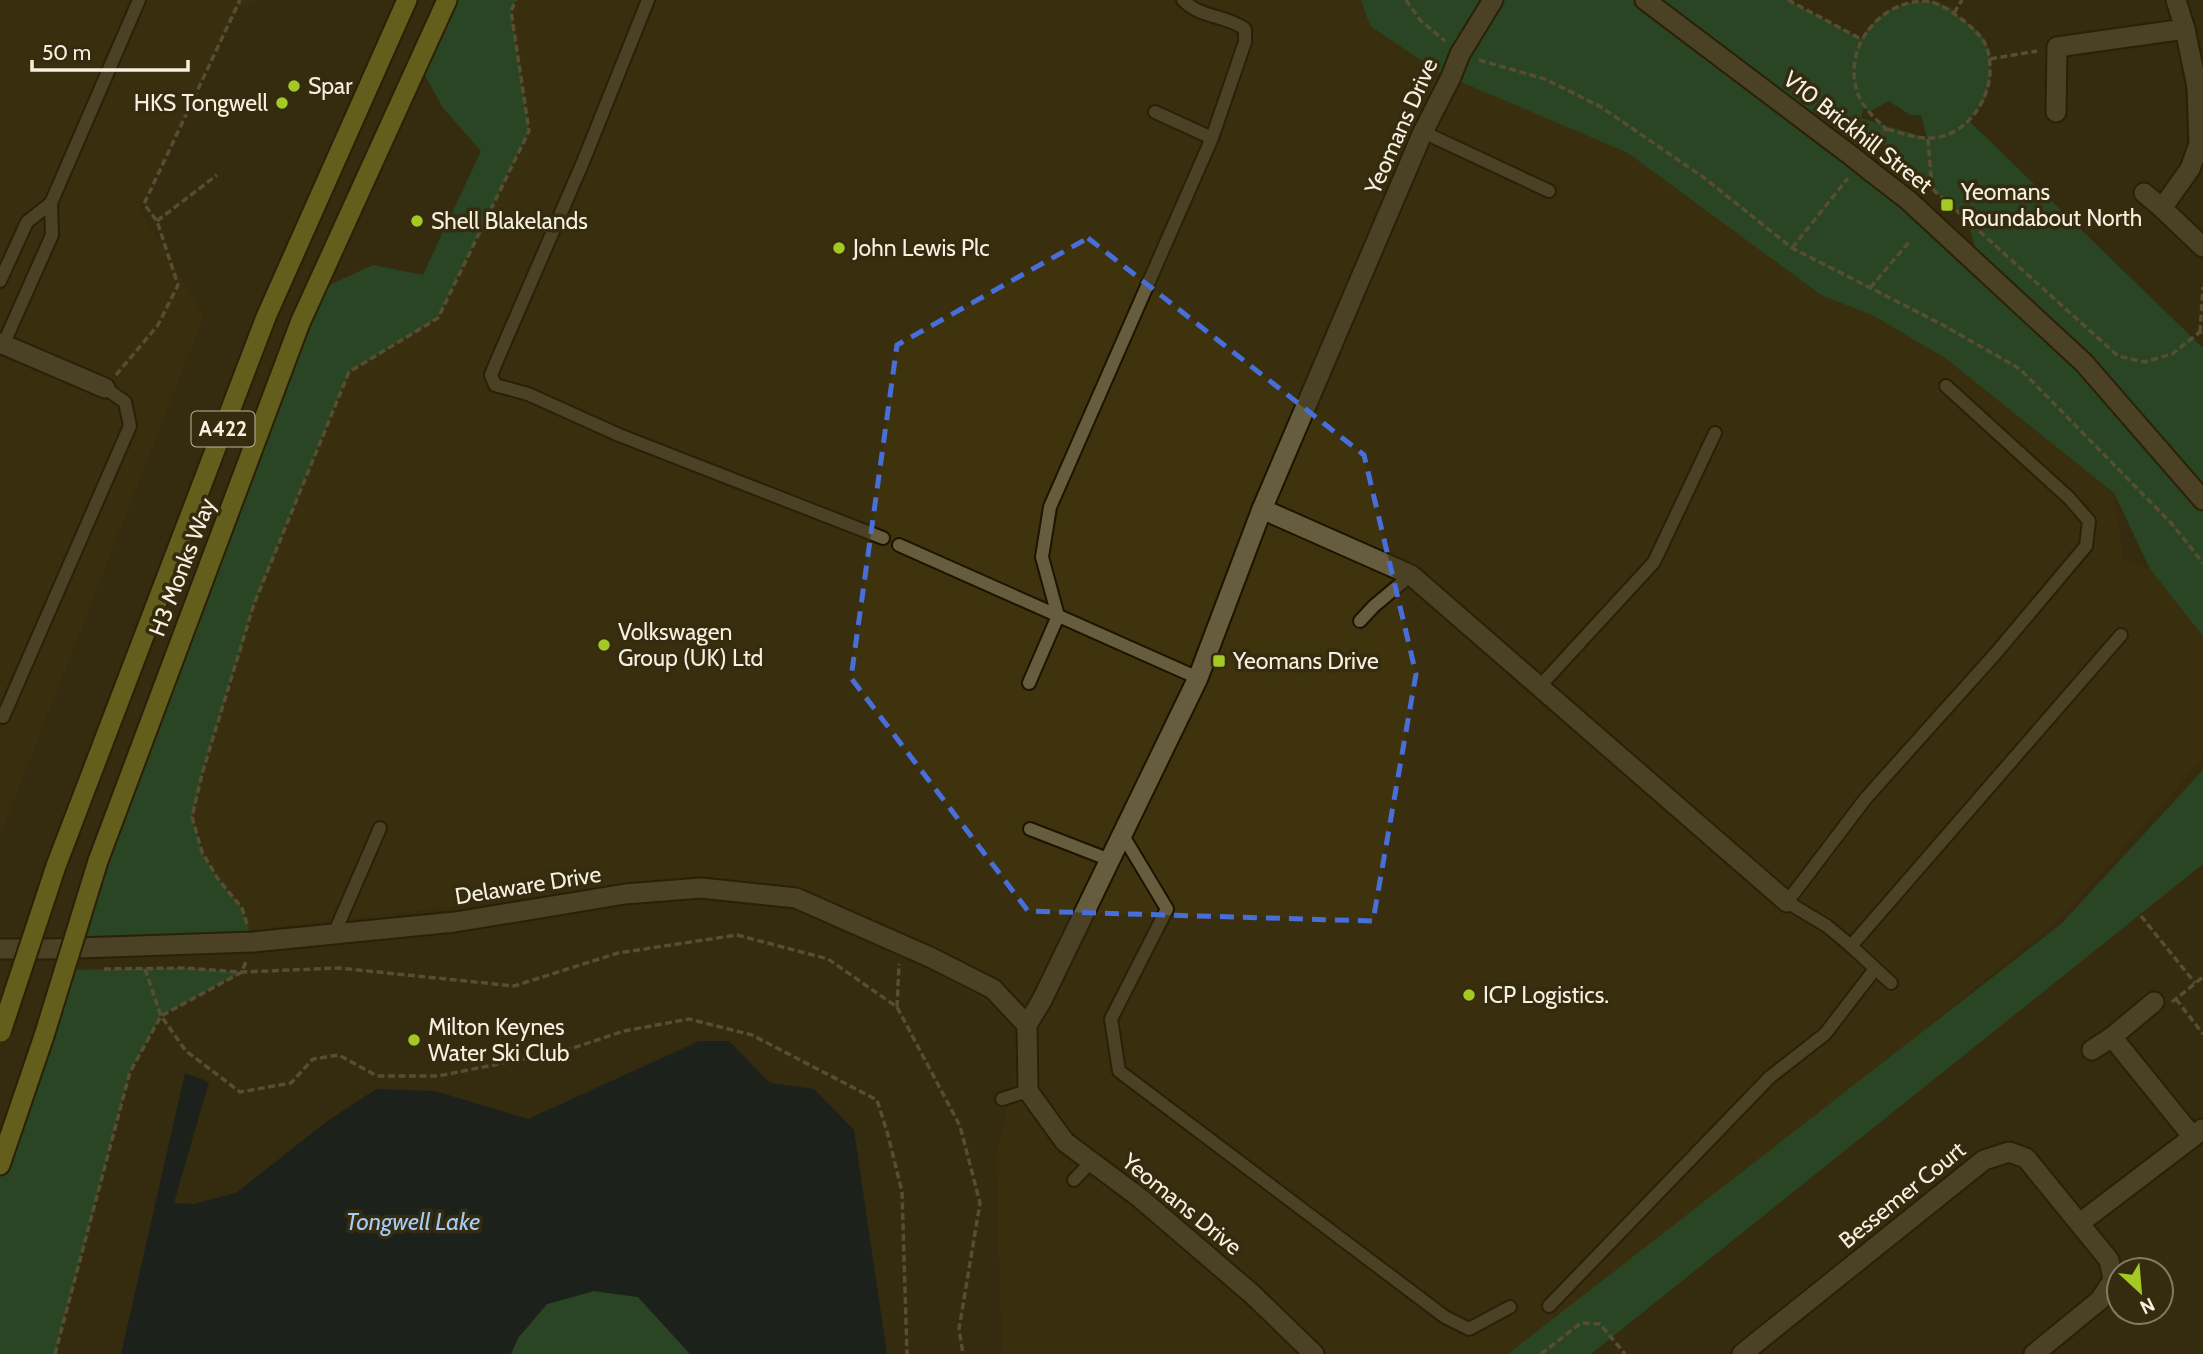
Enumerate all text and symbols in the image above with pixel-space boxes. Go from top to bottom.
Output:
scale bar [32,28,187,72]
text: 50 m [42,40,91,65]
street label: Yeomans Drive [1358,53,1444,199]
street label: V10 Brickhill Street [1778,65,1938,199]
place label: Spar [308,72,353,100]
marker: Spar [286,78,302,94]
place label: HKS Tongwell [134,89,269,117]
marker: HKS Tongwell [274,95,290,111]
place label: Yeomans Roundabout North [1960,178,2142,232]
marker: Yeomans Roundabout North [1939,197,1955,213]
place label: Shell Blakelands [431,207,588,235]
marker: Shell Blakelands [409,213,425,229]
place label: John Lewis Plc [852,234,990,262]
marker: John Lewis Plc [831,240,847,256]
road number: A422 [192,412,255,446]
street label: H3 Monks Way [143,494,221,640]
place label: Volkswagen Group (UK) Ltd [618,618,763,672]
marker: Volkswagen Group (UK) Ltd [596,637,612,653]
place label: Yeomans Drive [1232,647,1379,675]
marker: Yeomans Drive [1211,653,1227,669]
street label: Delaware Drive [453,860,603,910]
place label: ICP Logistics. [1483,981,1609,1009]
marker: ICP Logistics. [1461,987,1477,1003]
place label: Milton Keynes Water Ski Club [428,1013,570,1067]
marker: Milton Keynes Water Ski Club [406,1032,422,1048]
street label: Bessemer Court [1833,1135,1971,1254]
street label: Yeomans Drive [1116,1147,1248,1261]
water label: Tongwell Lake [346,1207,480,1236]
north arrow [2105,1256,2175,1326]
text: N [2136,1293,2158,1319]

